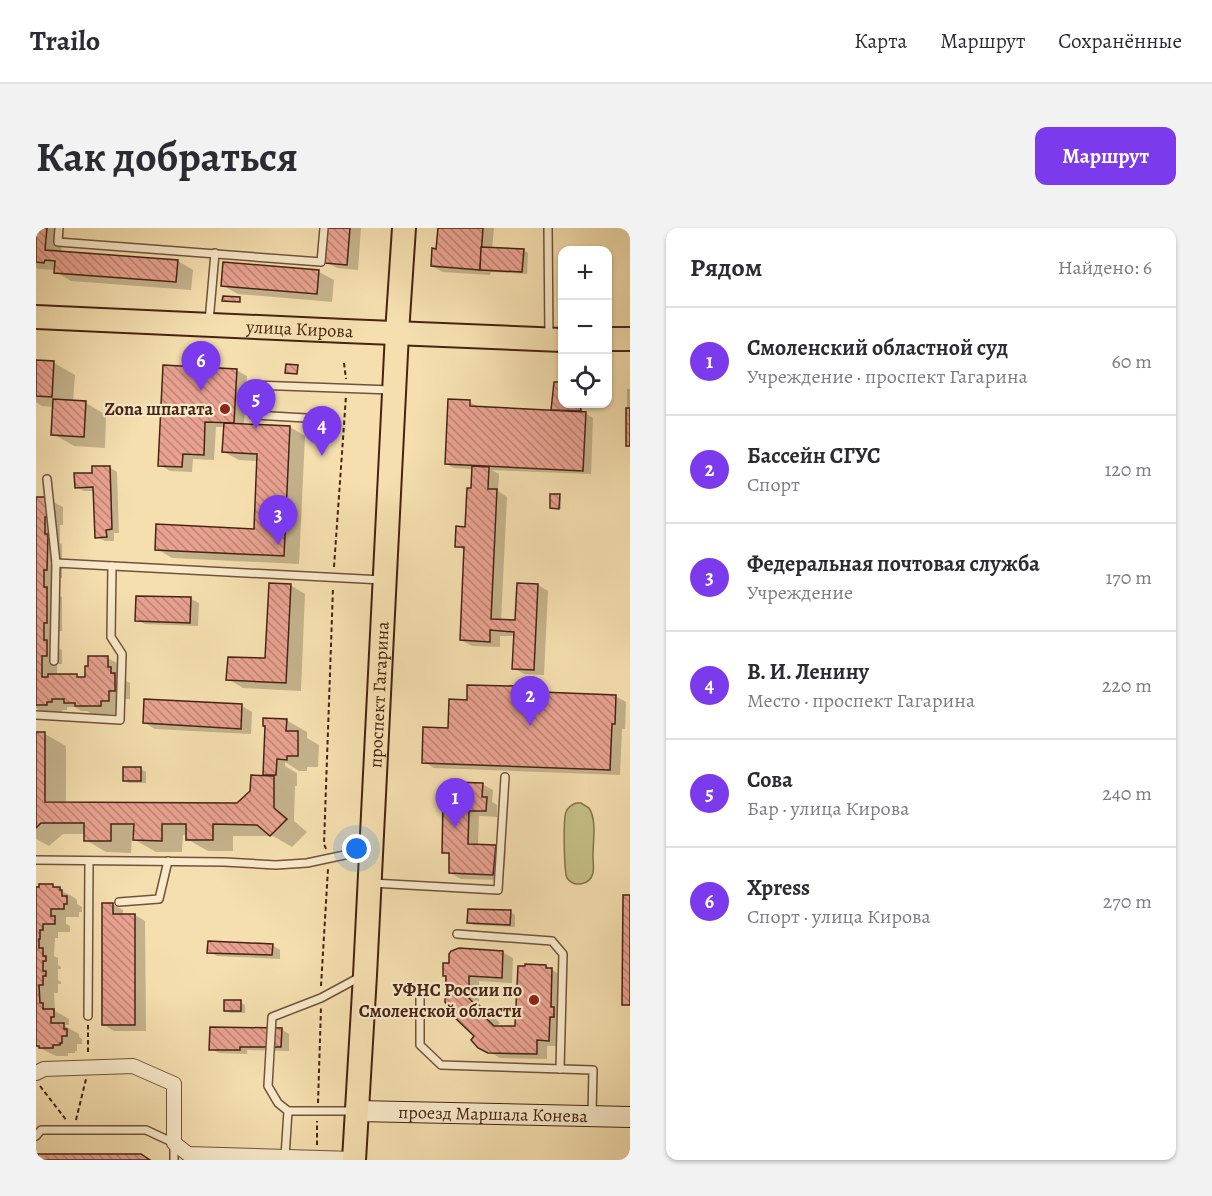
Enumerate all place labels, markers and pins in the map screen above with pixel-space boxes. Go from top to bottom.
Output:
pin: 6 [182,342,220,391]
pin: 5 [236,380,276,429]
place label: Zona шпагата [104,397,213,421]
marker: Zona шпагата [218,402,232,416]
pin: 4 [302,406,342,456]
pin: 3 [258,496,298,545]
pin: 2 [510,676,550,726]
pin: 1 [436,778,474,828]
place label: УФНС России по Смоленской области [359,978,522,1023]
marker: УФНС России по Смоленской области [527,993,541,1007]

